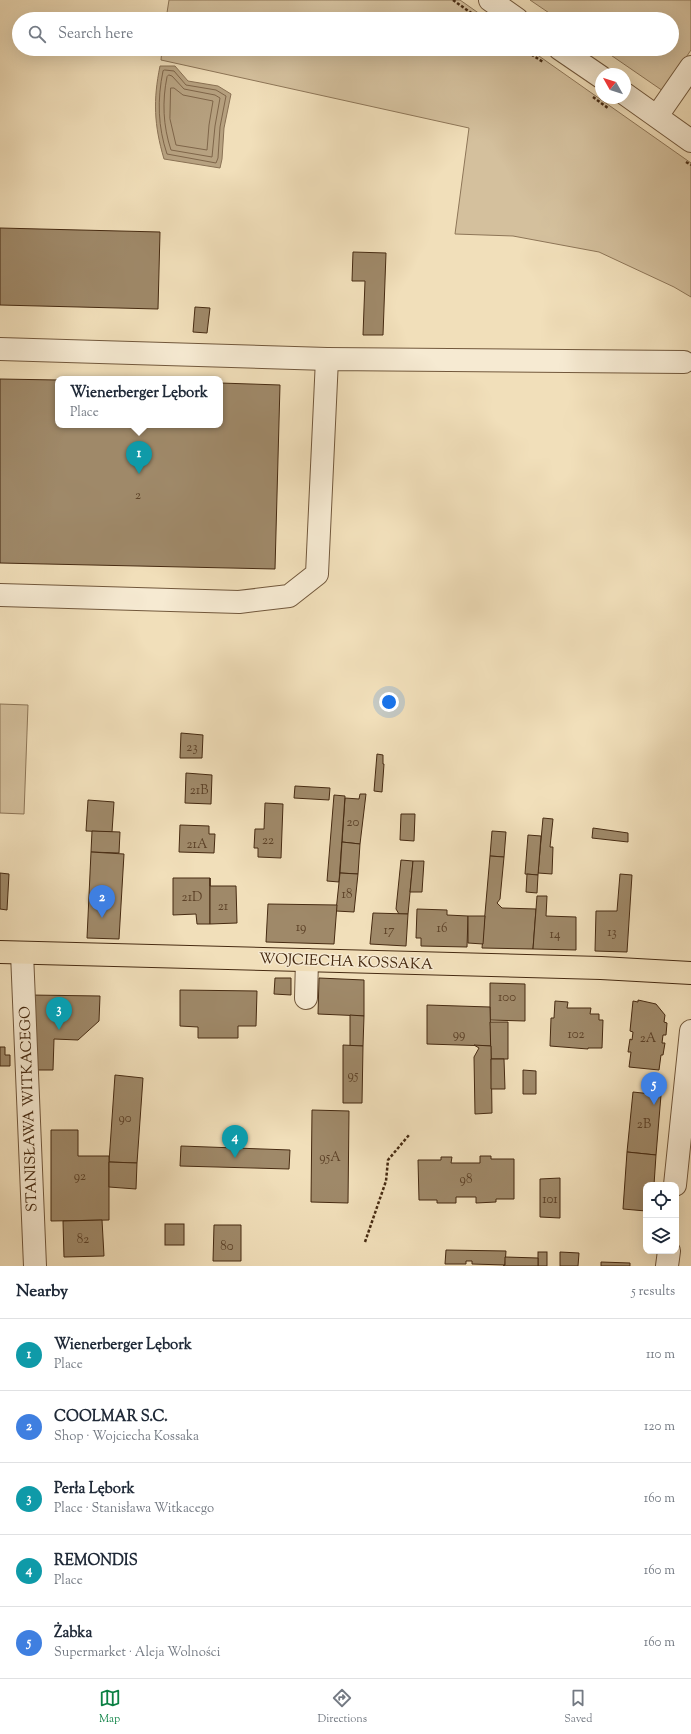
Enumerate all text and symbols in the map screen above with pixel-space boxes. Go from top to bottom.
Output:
search box [12,12,679,56]
icon: search [26,23,48,45]
text: Search here [58,24,133,45]
north arrow [595,68,631,104]
popup [55,376,223,428]
text: Wienerberger Lębork [70,383,208,404]
text: Place [70,404,99,422]
pin: 1 [126,441,152,474]
house number: 2 [135,487,141,505]
your location [379,692,399,712]
house number: 23 [186,739,198,757]
house number: 21B [190,782,208,800]
house number: 20 [347,814,360,832]
house number: 22 [262,832,274,850]
house number: 21A [186,836,208,854]
pin: 2 [89,885,115,918]
house number: 18 [342,886,352,904]
house number: 21D [182,889,202,907]
house number: 21 [218,898,229,916]
house number: 19 [296,919,306,937]
house number: 16 [437,920,447,938]
house number: 17 [384,922,395,940]
house number: 13 [607,924,617,942]
house number: 14 [550,926,561,944]
street label: WOJCIECHA KOSSAKA [259,949,433,976]
house number: 100 [498,989,516,1007]
pin: 3 [46,997,72,1030]
street label: STANISŁAWA WITKACEGO [15,1006,44,1212]
house number: 99 [453,1026,465,1044]
house number: 102 [567,1026,585,1044]
house number: 2A [640,1030,657,1048]
house number: 95 [348,1067,359,1085]
pin: 5 [641,1072,667,1105]
house number: 90 [118,1110,132,1128]
house number: 2B [637,1116,651,1134]
pin: 4 [222,1125,248,1158]
house number: 95A [319,1149,341,1167]
house number: 92 [74,1168,86,1186]
house number: 98 [460,1171,472,1189]
map controls [643,1182,679,1254]
button: locate [643,1182,679,1218]
house number: 101 [542,1191,558,1209]
button: layers [643,1218,679,1254]
house number: 82 [77,1231,89,1249]
house number: 80 [220,1238,234,1256]
text: Nearby [16,1280,68,1304]
text: 5 results [631,1283,675,1301]
text: Wienerberger Lębork [54,1335,192,1356]
text: 1 [27,1346,31,1364]
text: 110 m [646,1346,675,1364]
text: Place [54,1356,83,1374]
text: COOLMAR S.C. [54,1407,168,1428]
text: 2 [26,1418,32,1436]
text: 120 m [644,1418,675,1436]
text: Shop · Wojciecha Kossaka [54,1428,199,1446]
text: Perła Lębork [54,1479,135,1500]
text: 3 [26,1490,32,1508]
text: 160 m [644,1490,675,1508]
text: Place · Stanisława Witkacego [54,1500,214,1518]
text: REMONDIS [54,1551,138,1572]
text: 4 [26,1562,32,1580]
text: 160 m [644,1562,675,1580]
text: Place [54,1572,83,1590]
text: Żabka [54,1623,92,1644]
text: 5 [27,1634,31,1652]
text: 160 m [644,1634,675,1652]
text: Supermarket · Aleja Wolności [54,1644,220,1662]
tab: Map [99,1687,121,1727]
tab: Directions [318,1687,367,1727]
tab: Saved [564,1687,592,1727]

